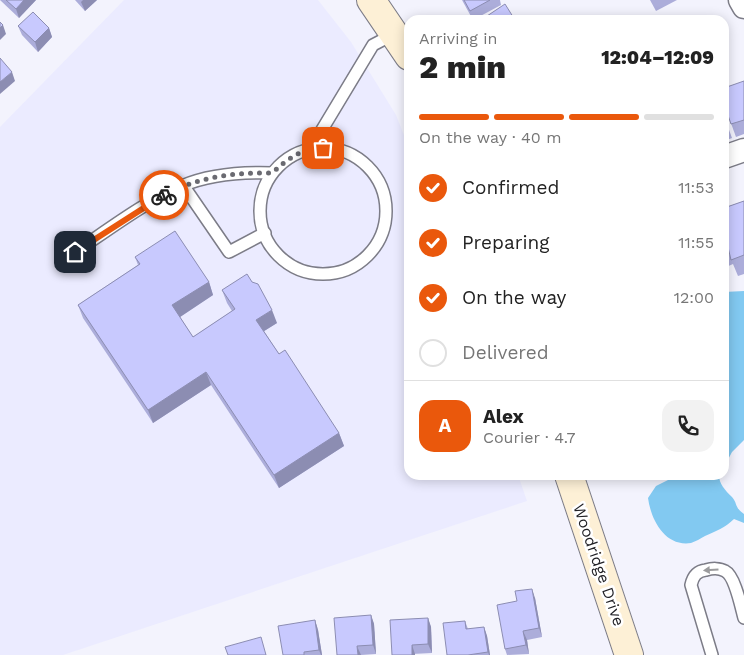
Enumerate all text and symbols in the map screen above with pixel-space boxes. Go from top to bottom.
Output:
text: Arriving in [419,29,497,48]
text: 12:04–12:09 [601,46,714,69]
text: 2 min [419,48,506,86]
pin [302,127,344,169]
text: On the way · 40 m [419,128,561,147]
icon: bag [309,134,337,162]
courier [139,170,189,220]
icon: check [419,174,447,202]
text: Confirmed [462,176,559,199]
text: 11:53 [678,178,714,197]
icon: bike [150,181,178,209]
icon: check [419,229,447,257]
pin [54,231,96,273]
text: Preparing [462,231,549,254]
text: 11:55 [678,233,714,252]
icon: home [61,238,89,266]
icon: check [419,284,447,312]
text: On the way [462,286,566,309]
text: 12:00 [674,288,714,307]
text: Delivered [462,341,549,364]
button: phone [662,400,714,452]
text: Alex [483,405,524,428]
text: A [439,414,451,437]
text: Courier · 4.7 [483,428,576,447]
street label: Woodridge Drive [569,501,629,629]
one-way arrow [702,566,718,574]

